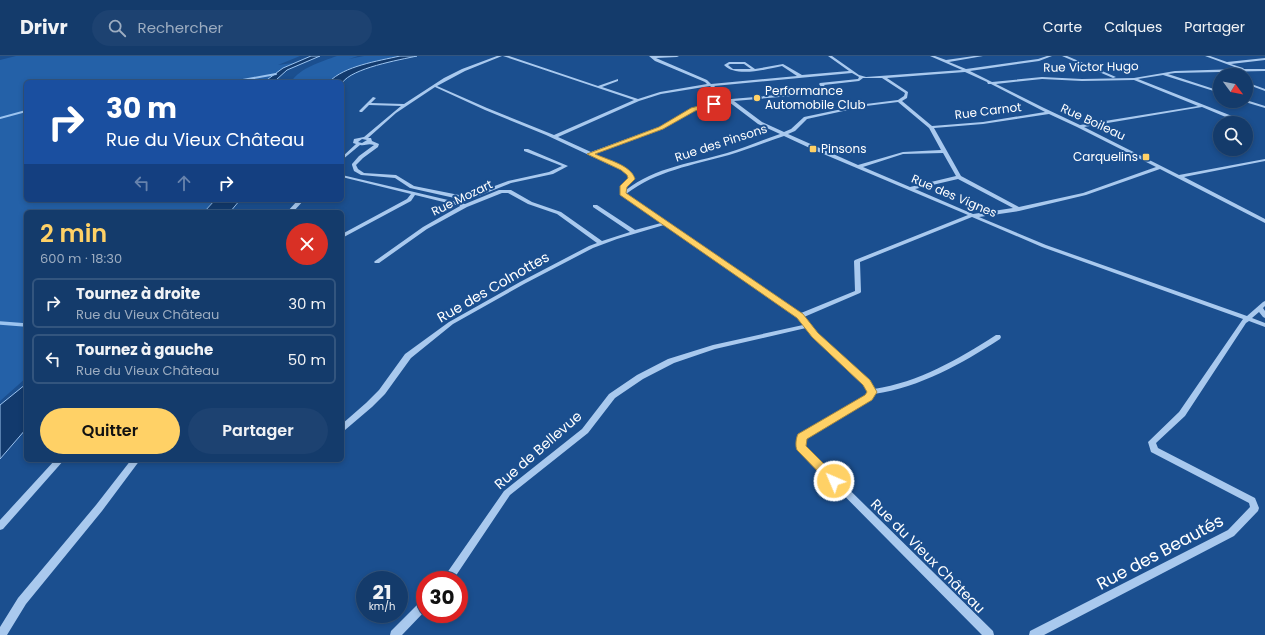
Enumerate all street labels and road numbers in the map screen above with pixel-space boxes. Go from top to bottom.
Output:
street label: Rue Victor Hugo [1043,57,1139,76]
street label: Rue Carnot [954,98,1022,123]
street label: Rue Boileau [1058,99,1128,144]
street label: Rue des Pinsons [673,120,769,165]
street label: Rue des Vignes [909,170,999,221]
street label: Rue Mozart [428,175,495,220]
street label: Rue des Colnottes [433,247,553,327]
street label: Rue de Bellevue [490,406,586,494]
street label: Rue du Vieux Château [866,494,990,618]
street label: Rue des Beautés [1092,508,1228,596]

